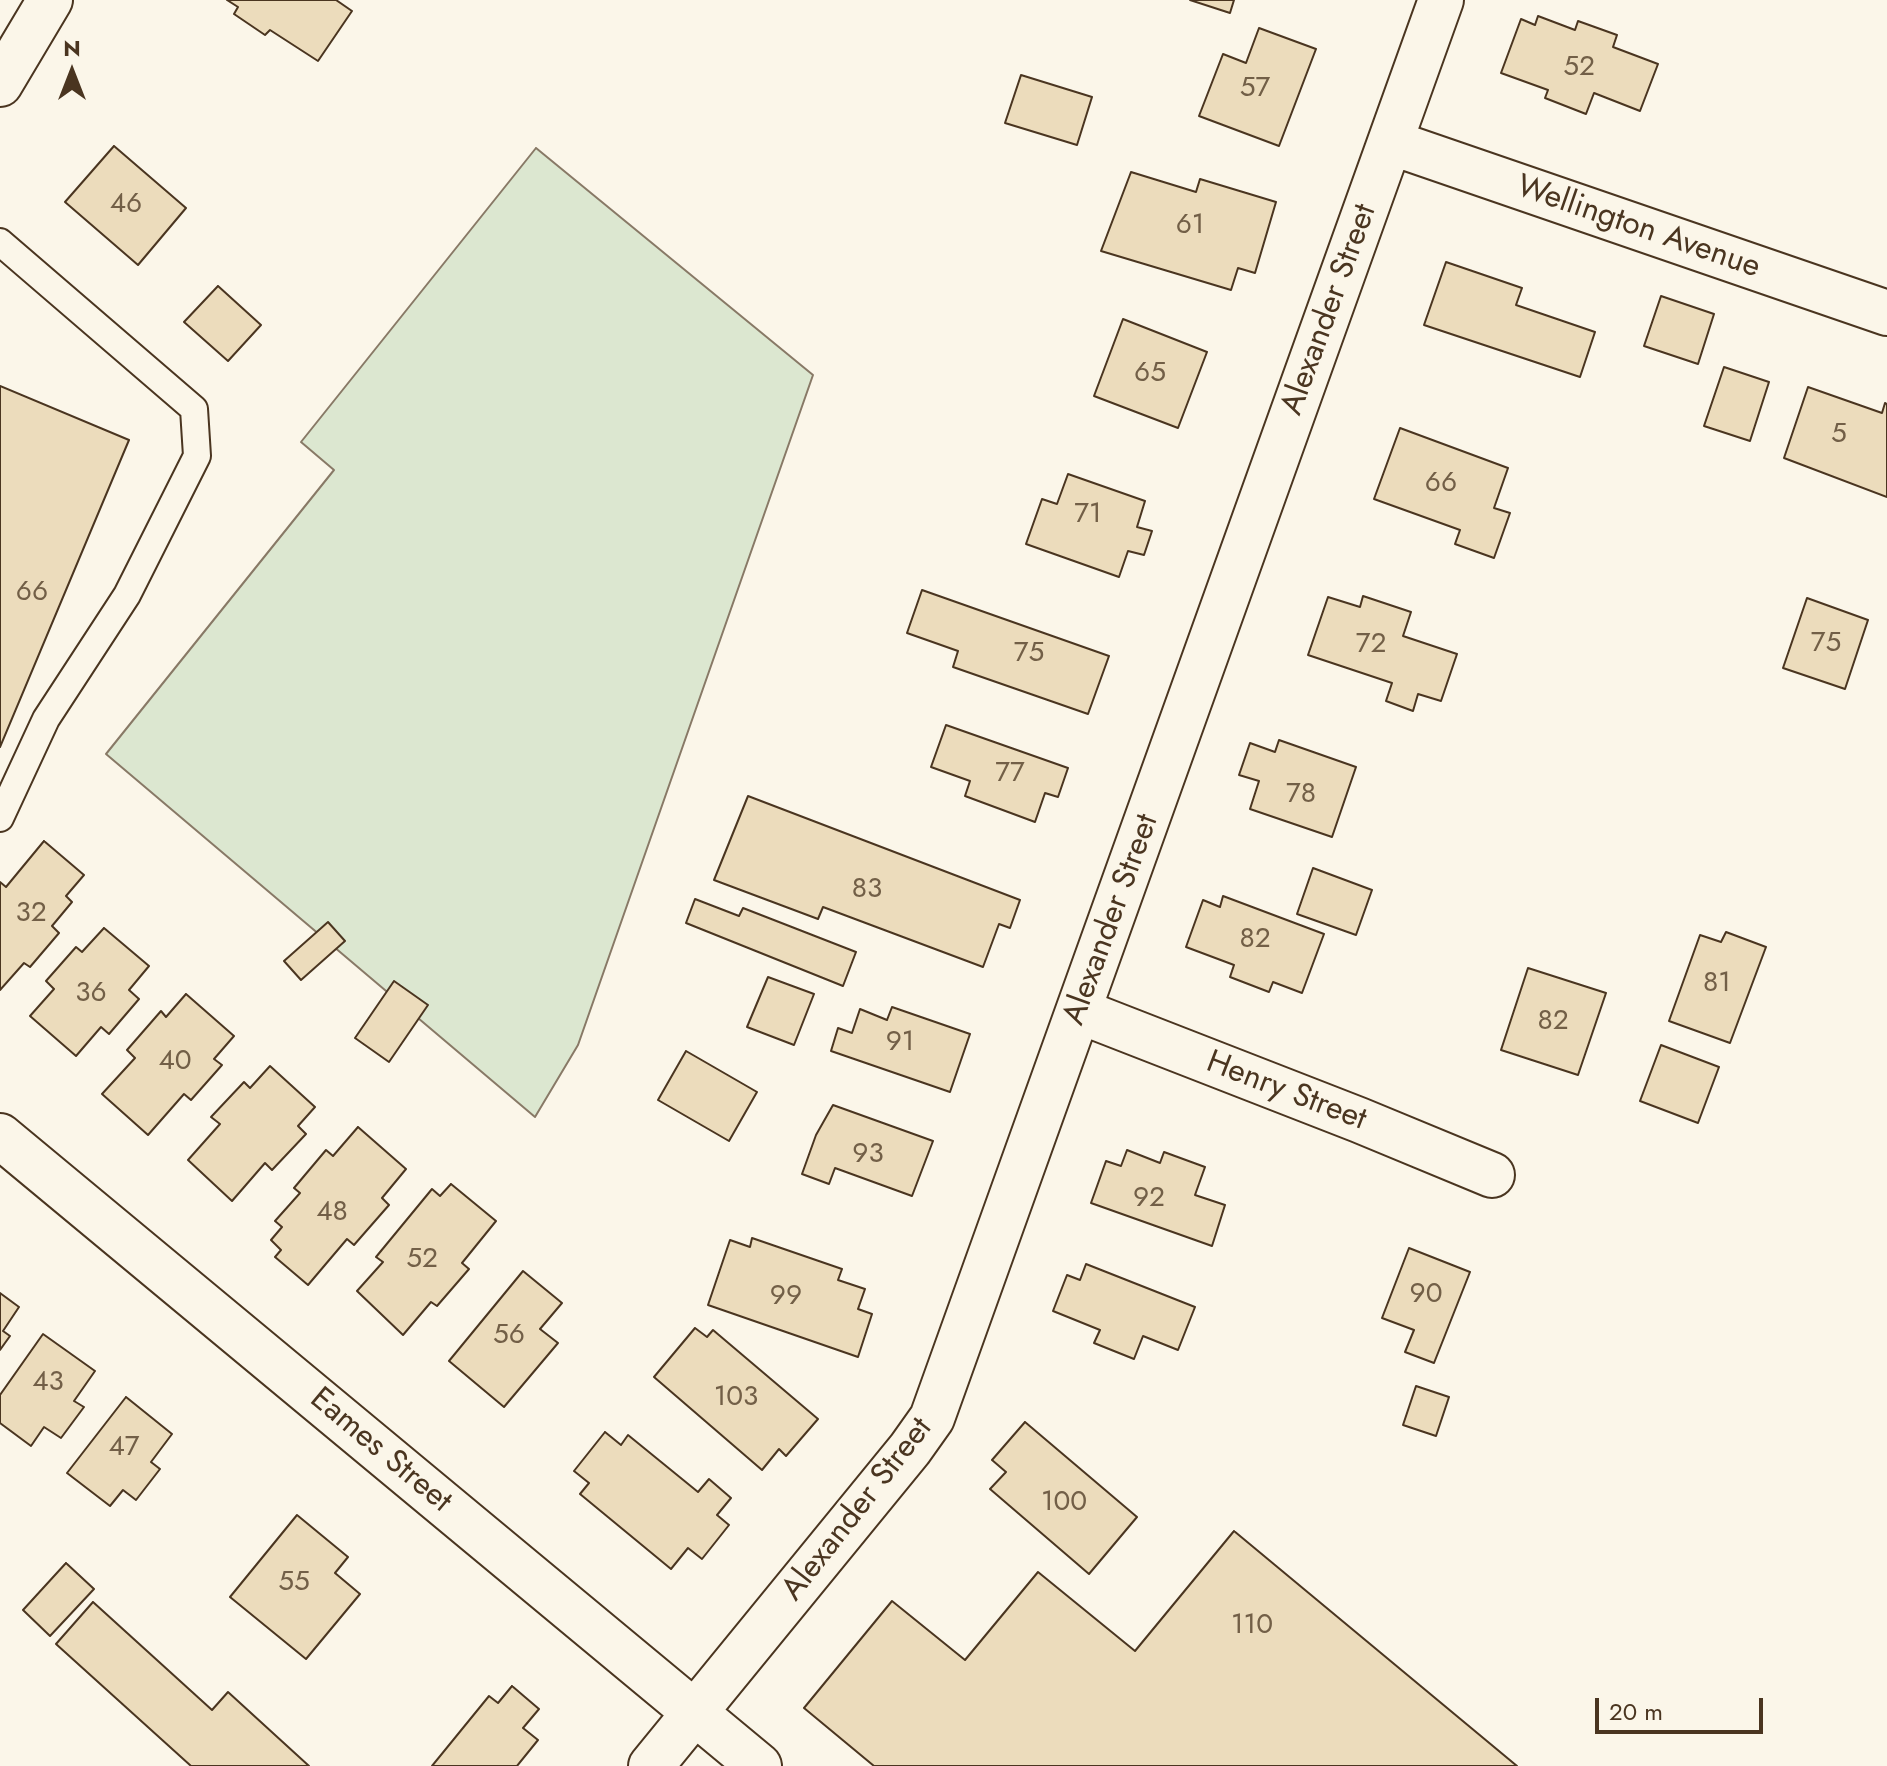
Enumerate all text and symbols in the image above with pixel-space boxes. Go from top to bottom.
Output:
north arrow [32,32,112,112]
text: N [63,32,81,64]
house number: 52 [1563,51,1595,85]
house number: 57 [1240,72,1270,106]
street label: Wellington Avenue [1511,168,1765,288]
house number: 46 [110,188,142,222]
street label: Alexander Street [1274,199,1386,421]
house number: 61 [1176,209,1204,243]
house number: 65 [1134,357,1166,391]
house number: 5 [1831,418,1847,452]
house number: 66 [1425,467,1457,501]
house number: 71 [1074,498,1102,532]
house number: 66 [16,576,48,610]
house number: 75 [1811,627,1841,661]
house number: 72 [1356,628,1386,662]
house number: 75 [1014,637,1044,671]
house number: 77 [995,757,1025,791]
house number: 78 [1286,778,1316,812]
street label: Alexander Street [1056,809,1168,1031]
house number: 83 [852,873,882,907]
house number: 32 [15,897,47,931]
house number: 82 [1239,923,1271,957]
house number: 81 [1703,967,1731,1001]
house number: 36 [75,977,107,1011]
house number: 82 [1537,1005,1569,1039]
house number: 91 [886,1026,914,1060]
street label: Henry Street [1201,1044,1371,1140]
house number: 40 [158,1045,192,1079]
house number: 93 [852,1138,884,1172]
house number: 92 [1133,1182,1165,1216]
house number: 48 [316,1196,348,1230]
house number: 52 [406,1243,438,1277]
house number: 90 [1410,1278,1442,1312]
house number: 99 [770,1280,802,1314]
house number: 56 [493,1319,525,1353]
house number: 43 [32,1366,64,1400]
street label: Eames Street [301,1381,459,1521]
house number: 103 [714,1381,758,1415]
street label: Alexander Street [775,1411,941,1609]
house number: 47 [108,1431,140,1465]
house number: 100 [1041,1486,1087,1520]
house number: 55 [278,1566,310,1600]
house number: 110 [1231,1609,1273,1643]
scale bar [1599,1682,1767,1732]
text: 20 m [1609,1694,1663,1729]

